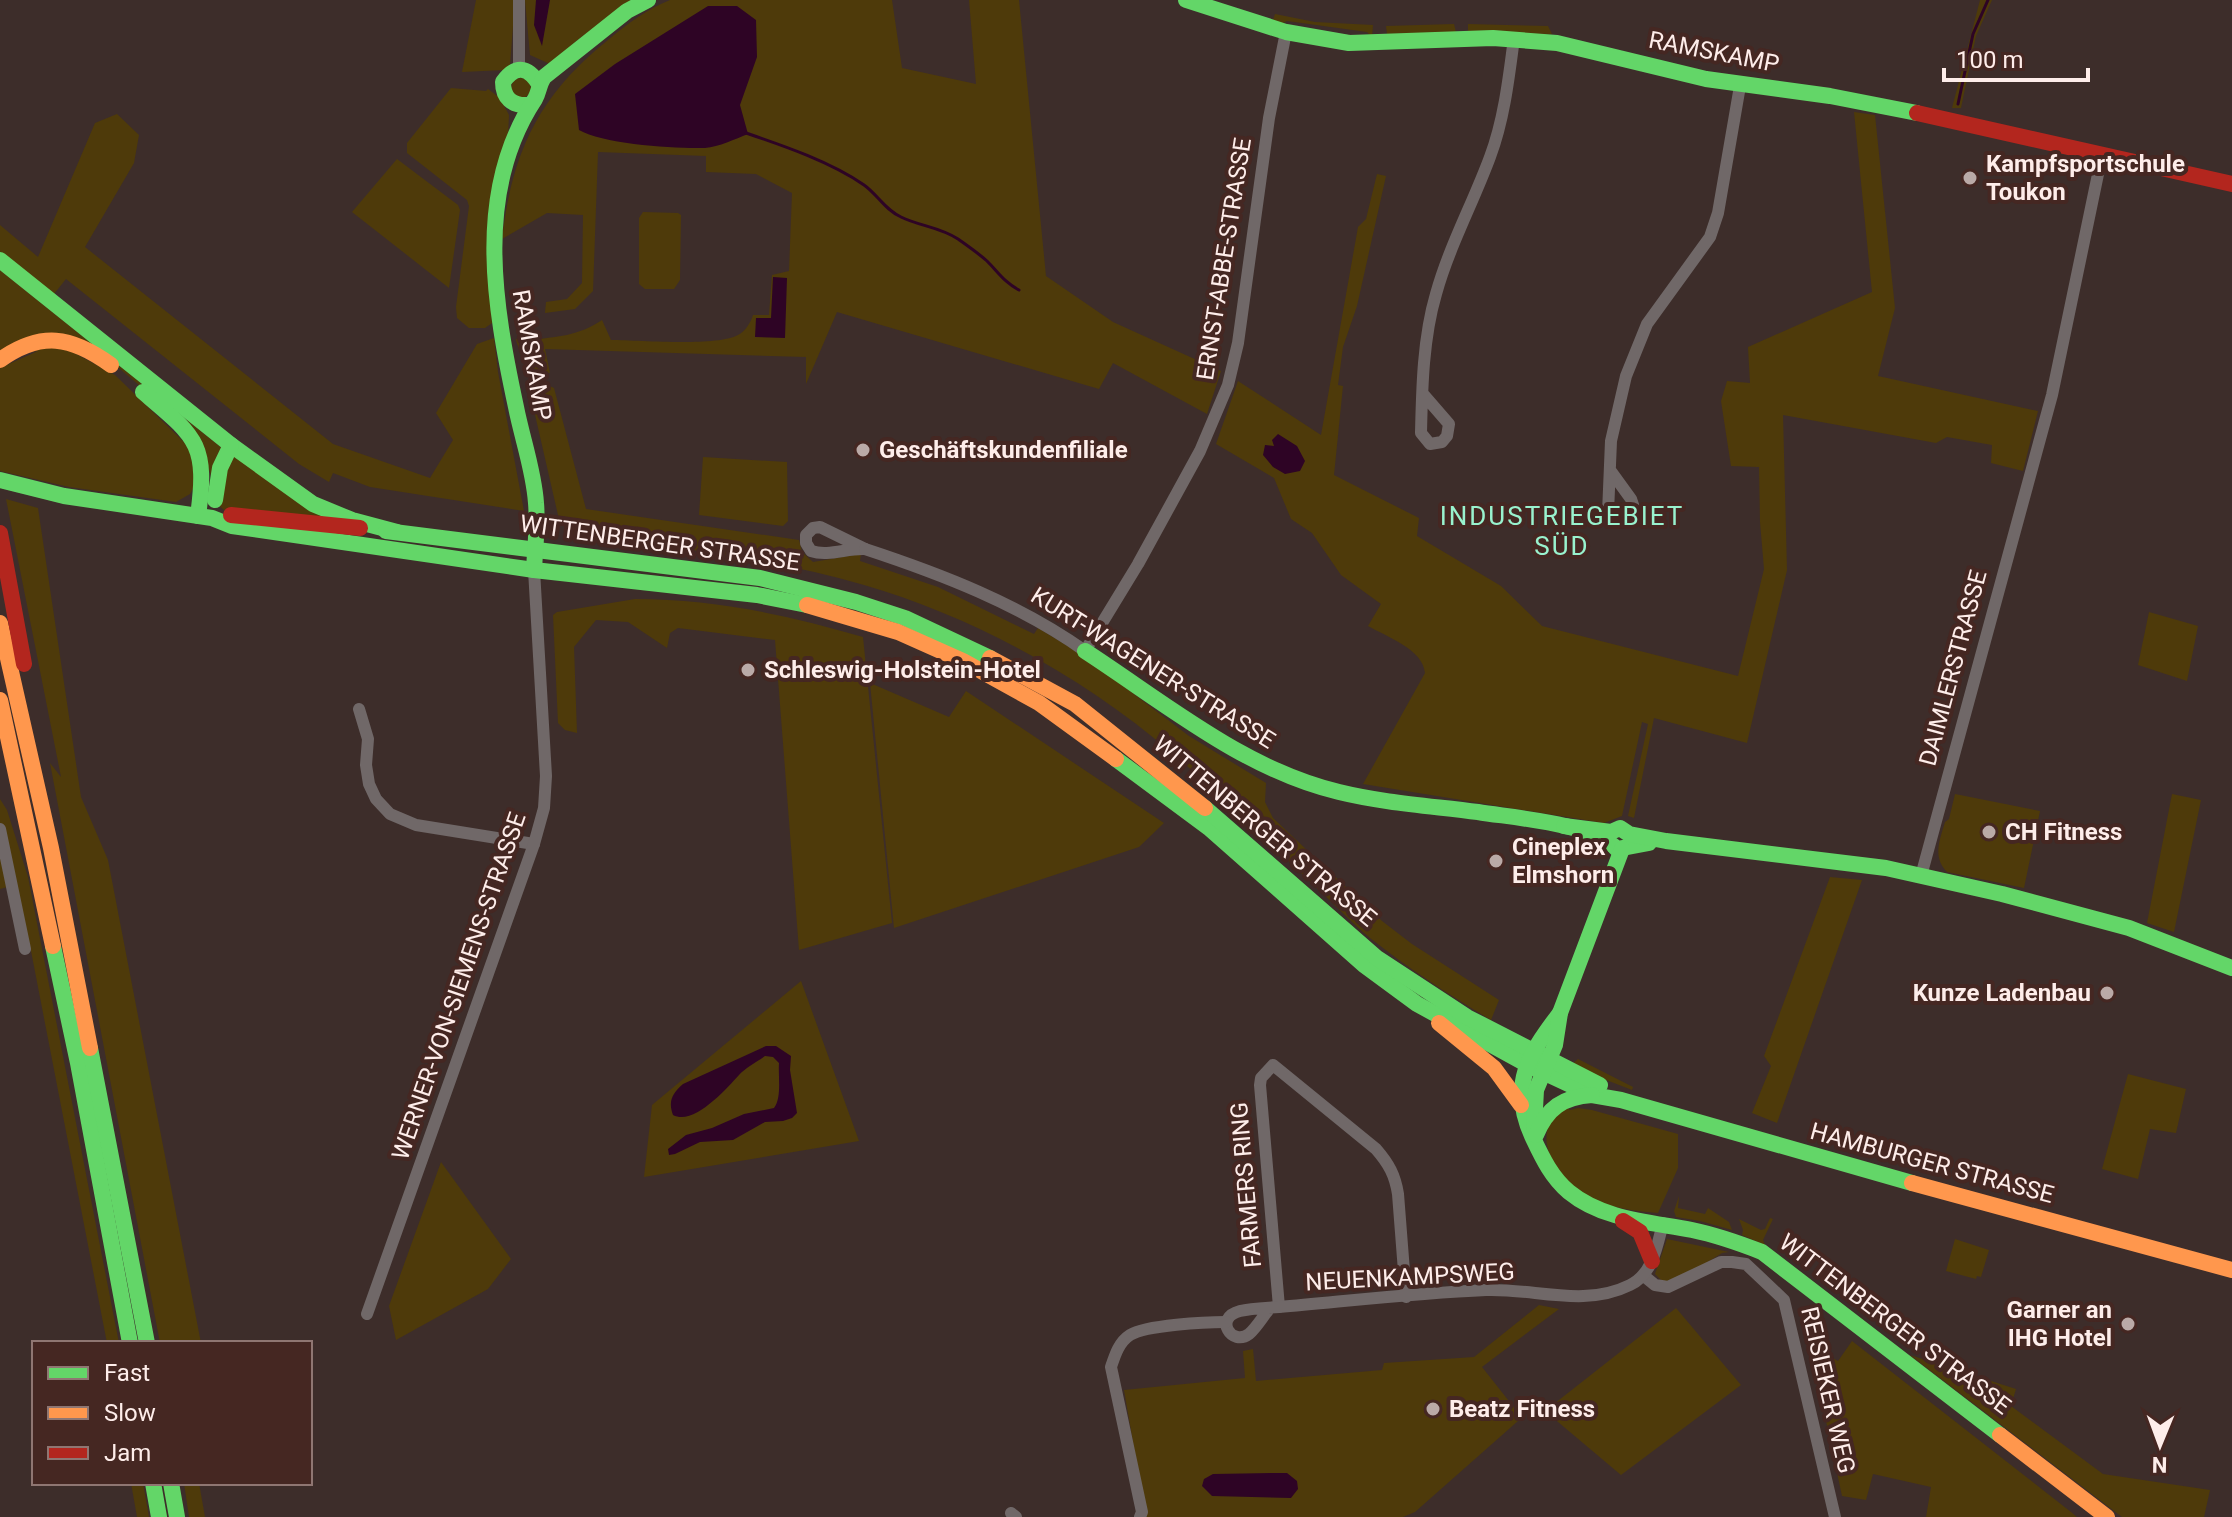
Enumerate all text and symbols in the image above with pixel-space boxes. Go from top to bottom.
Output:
street label: RAMSKAMP [1646,26,1782,78]
scale bar [1944,32,2088,82]
text: 100 m [1956,46,2023,74]
street label: ERNST-ABBE-STRASSE [1191,136,1257,382]
place label: Kampfsportschule Toukon [1986,150,2185,206]
marker: Kampfsportschule Toukon [1961,169,1979,187]
street label: RAMSKAMP [507,287,557,423]
place label: Geschäftskundenfiliale [879,436,1128,464]
marker: Geschäftskundenfiliale [854,441,872,459]
district label: INDUSTRIEGEBIET SÜD [1440,501,1684,561]
street label: WITTENBERGER STRASSE [518,509,802,577]
street label: DAIMLERSTRASSE [1913,567,1993,769]
street label: KURT-WAGENER-STRASSE [1026,581,1280,755]
place label: Schleswig-Holstein-Hotel [764,656,1041,684]
marker: Schleswig-Holstein-Hotel [739,661,757,679]
street label: WITTENBERGER STRASSE [1148,730,1382,932]
street label: WERNER-VON-SIEMENS-STRASSE [386,809,532,1163]
place label: CH Fitness [2005,818,2122,846]
marker: CH Fitness [1980,823,1998,841]
place label: Cineplex Elmshorn [1512,833,1614,889]
marker: Cineplex Elmshorn [1487,852,1505,870]
place label: Kunze Ladenbau [1913,979,2091,1007]
marker: Kunze Ladenbau [2098,984,2116,1002]
street label: FARMERS RING [1225,1101,1267,1269]
street label: HAMBURGER STRASSE [1807,1117,2057,1209]
street label: WITTENBERGER STRASSE [1774,1228,2016,1420]
street label: NEUENKAMPSWEG [1305,1258,1515,1296]
place label: Garner an IHG Hotel [2007,1296,2112,1352]
street label: REISIEKER WEG [1795,1304,1861,1476]
marker: Garner an IHG Hotel [2119,1315,2137,1333]
legend [32,1341,312,1485]
text: Fast [104,1359,150,1387]
place label: Beatz Fitness [1449,1395,1595,1423]
text: Slow [104,1399,156,1427]
marker: Beatz Fitness [1424,1400,1442,1418]
north arrow [2120,1405,2200,1485]
text: Jam [104,1439,151,1467]
text: N [2152,1452,2168,1477]

